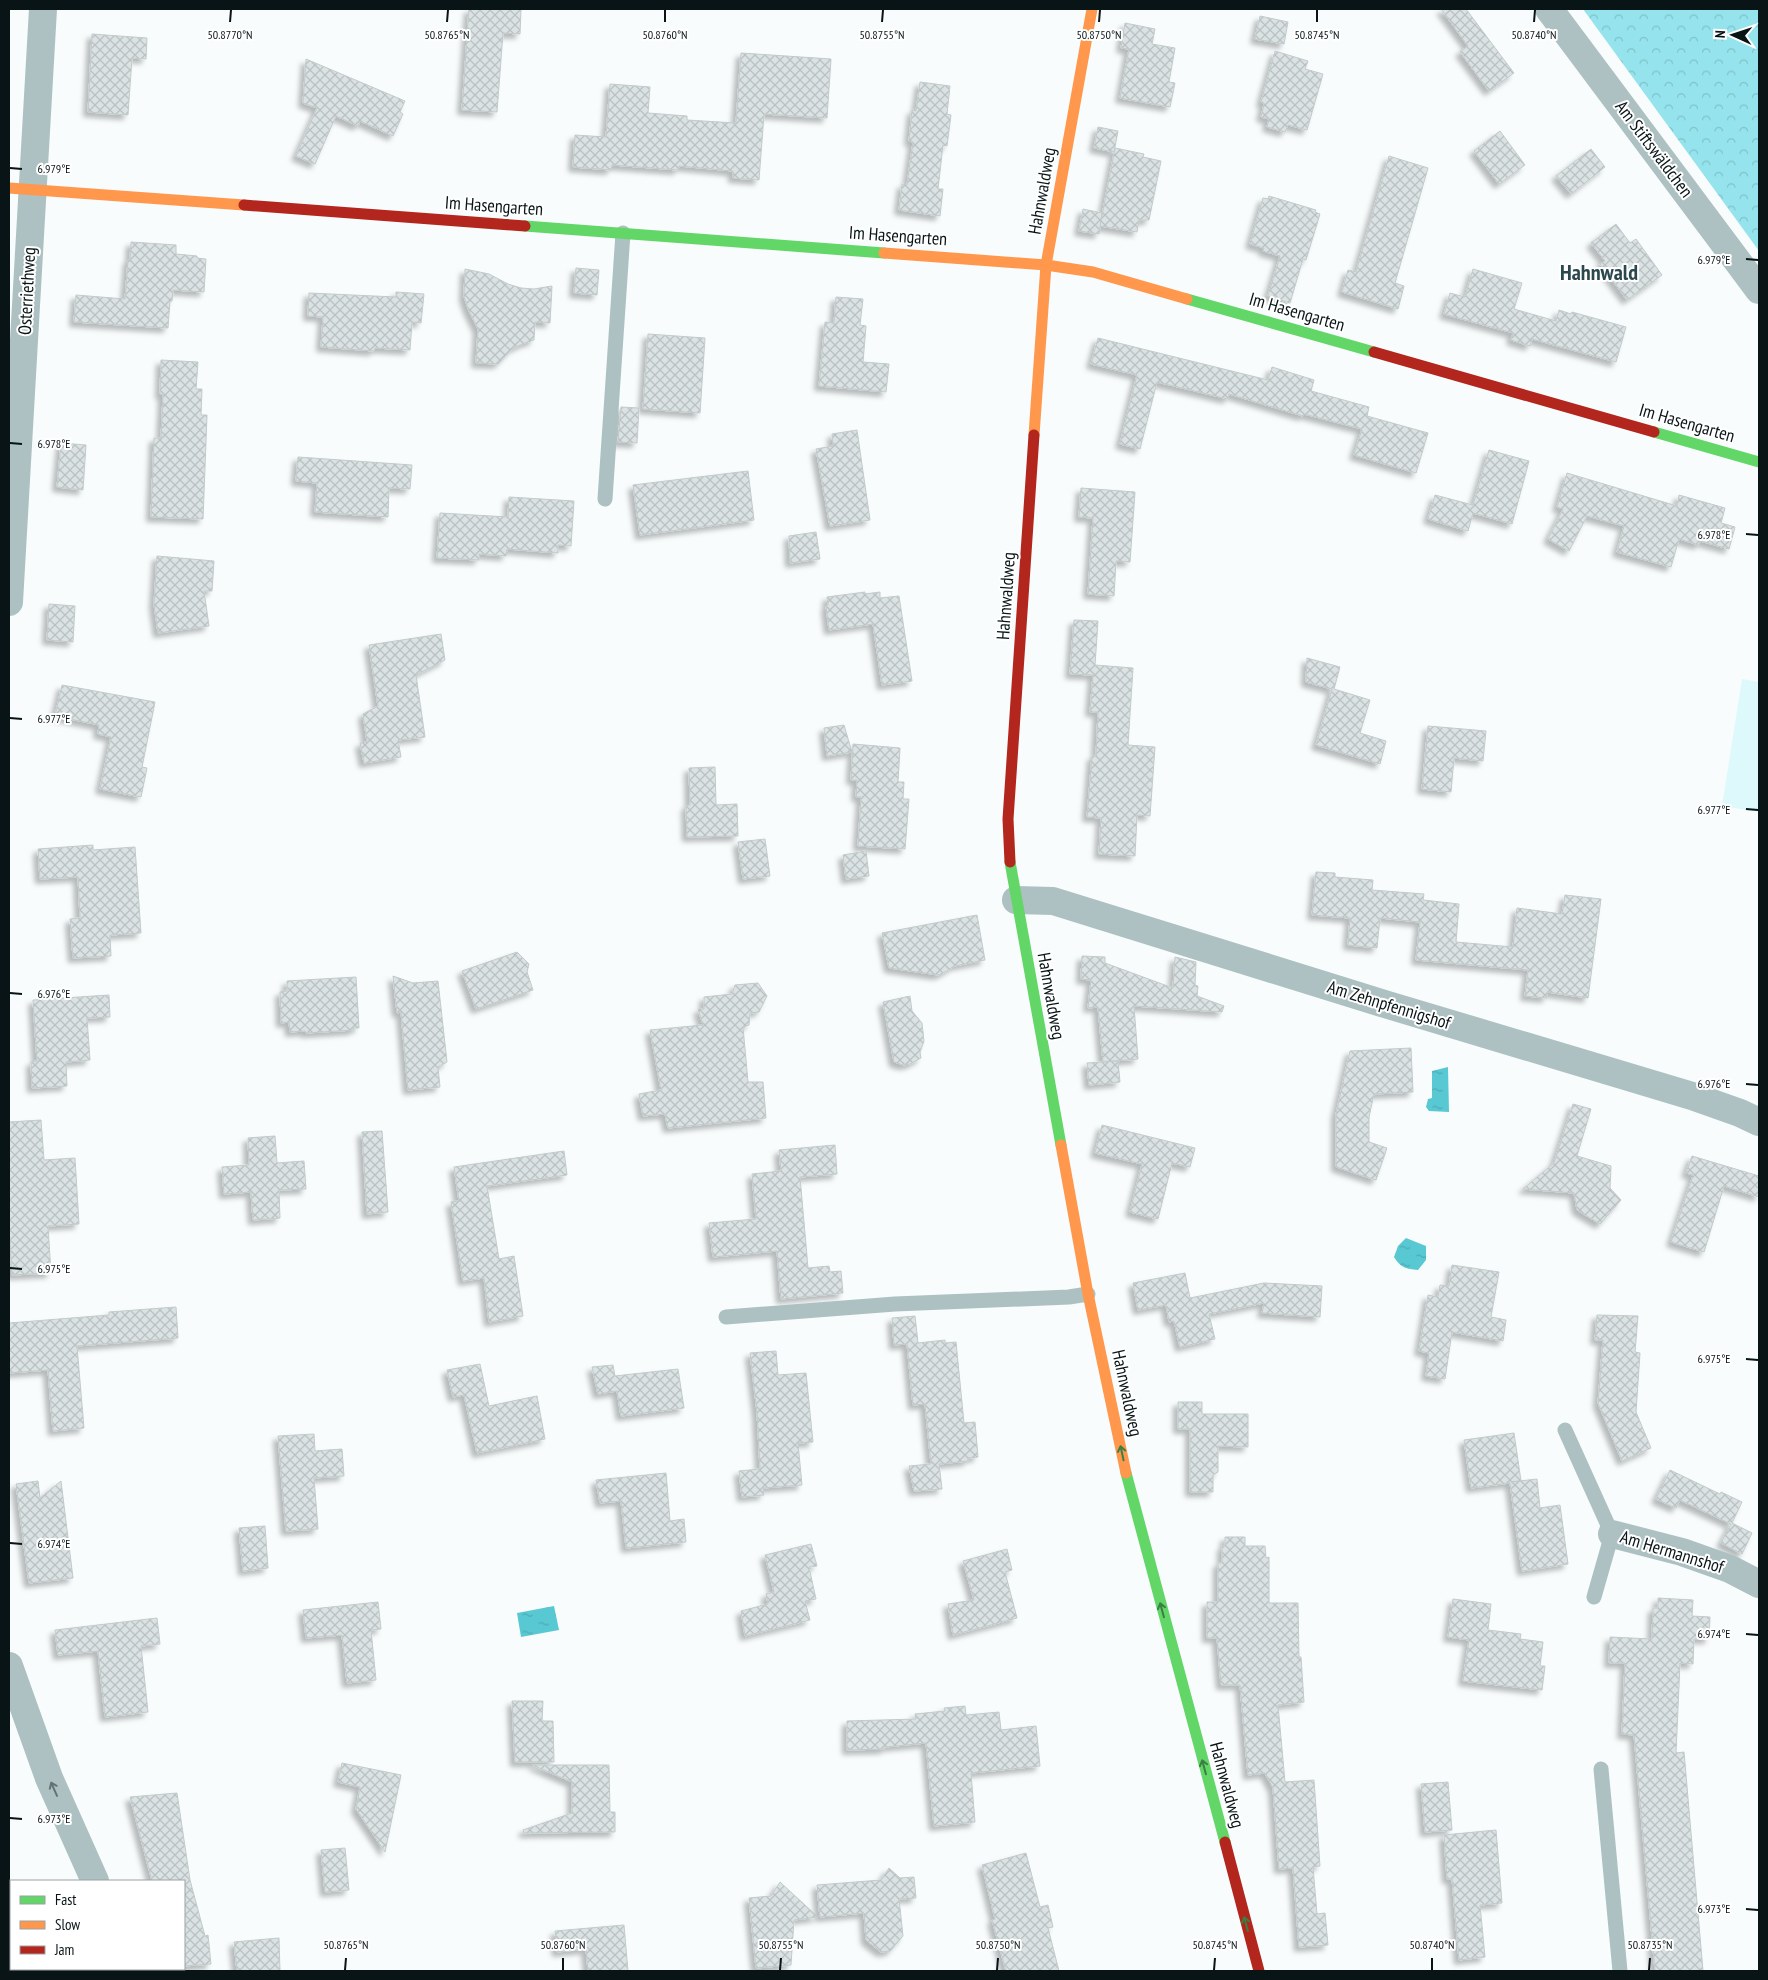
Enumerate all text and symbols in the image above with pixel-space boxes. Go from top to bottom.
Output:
north arrow [1708,10,1758,60]
text: 50.8770°N [207,27,253,42]
text: 50.8765°N [424,27,470,42]
text: 50.8760°N [642,27,688,42]
text: 50.8755°N [859,27,905,42]
text: 50.8750°N [1076,27,1122,42]
text: 50.8745°N [1294,27,1340,42]
text: 50.8740°N [1511,27,1557,42]
text: N [1711,30,1729,39]
street label: Am Stiftswäldchen [1610,96,1698,202]
street label: Hahnwaldweg [1023,146,1060,236]
text: 6.979°E [38,161,71,176]
street label: Im Hasengarten [444,191,544,220]
street label: Im Hasengarten [848,221,948,250]
street label: Osterriethweg [13,247,40,335]
text: 6.979°E [1698,252,1731,267]
district label: Hahnwald [1560,258,1638,286]
street label: Im Hasengarten [1247,287,1348,336]
street label: Im Hasengarten [1637,398,1738,447]
text: 6.978°E [38,436,71,451]
text: 6.978°E [1698,527,1731,542]
street label: Hahnwaldweg [991,551,1020,641]
text: 6.977°E [38,711,71,726]
text: 6.977°E [1698,802,1731,817]
street label: Hahnwaldweg [1033,951,1070,1041]
street label: Am Zehnpfennigshof [1325,975,1455,1035]
text: 6.976°E [38,986,71,1001]
text: 6.976°E [1698,1076,1731,1091]
text: 6.975°E [38,1261,71,1276]
street label: Hahnwaldweg [1107,1347,1148,1438]
text: 6.975°E [1698,1351,1731,1366]
one-way arrow [1117,1445,1126,1461]
street label: Am Hermannshof [1618,1525,1728,1579]
text: 6.974°E [38,1536,71,1551]
one-way arrow [1157,1603,1166,1619]
text: 6.974°E [1698,1626,1731,1641]
street label: Hahnwaldweg [1205,1739,1250,1830]
one-way arrow [1199,1760,1208,1776]
one-way arrow [49,1781,58,1796]
text: 6.973°E [38,1811,71,1826]
legend [10,1880,185,1970]
text: Fast [55,1890,76,1909]
text: 6.973°E [1698,1901,1731,1916]
text: Slow [55,1915,80,1934]
one-way arrow [1241,1917,1250,1933]
text: 50.8765°N [323,1937,369,1952]
text: 50.8760°N [540,1937,586,1952]
text: 50.8755°N [758,1937,804,1952]
text: 50.8750°N [975,1937,1021,1952]
text: 50.8745°N [1192,1937,1238,1952]
text: 50.8740°N [1409,1937,1455,1952]
text: 50.8735°N [1627,1937,1673,1952]
text: Jam [54,1940,74,1959]

